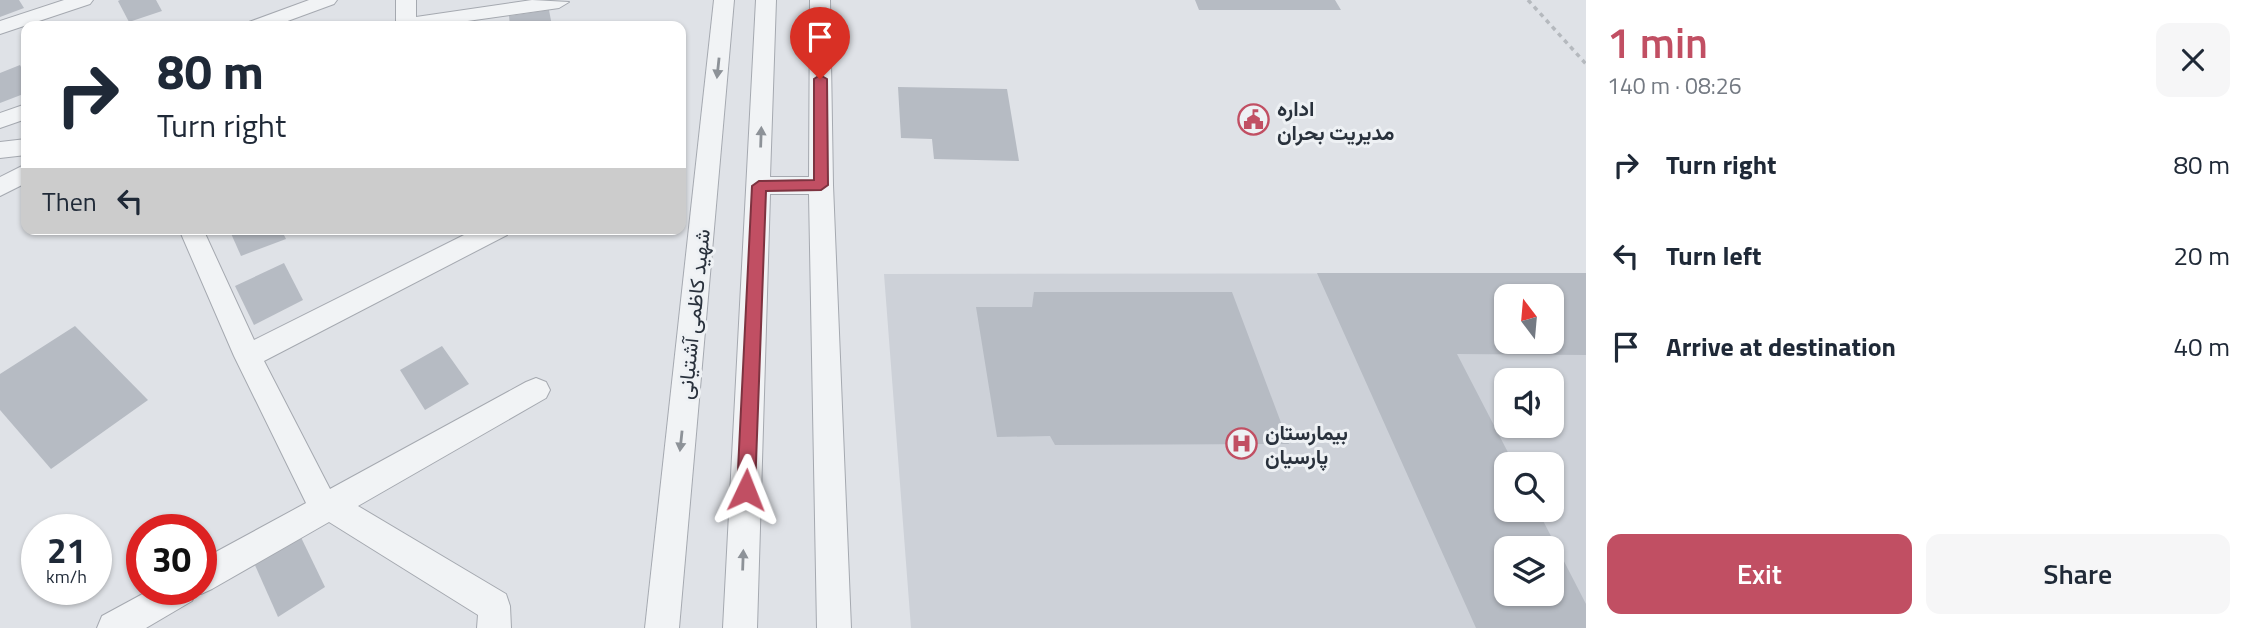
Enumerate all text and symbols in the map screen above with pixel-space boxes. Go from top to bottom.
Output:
pin [790,7,850,79]
text: 1 min [1607,10,1708,74]
icon: arrive [801,18,839,56]
button: close [2156,23,2230,97]
text: 80 m [157,33,264,108]
icon: right [42,49,133,140]
one-way arrow [712,57,723,79]
text: 140 m · 08:26 [1607,68,1742,103]
place label: اداره مدیریت بحران [1277,92,1394,148]
text: Turn right [157,101,286,149]
public building icon: اداره مدیریت بحران [1237,103,1271,137]
one-way arrow [755,125,766,147]
text: Turn right [1666,145,1777,184]
text: 80 m [2173,145,2230,184]
icon: right [1607,146,1645,184]
text: Then [42,182,97,221]
icon: left [111,182,149,220]
street label: شهید کاظمی آشتیانی [668,227,718,401]
text: Turn left [1666,236,1761,275]
text: 20 m [2173,236,2230,275]
icon: left [1607,237,1645,275]
north arrow [1494,284,1564,354]
map controls [1494,284,1564,606]
text: Arrive at destination [1666,327,1896,366]
text: 40 m [2173,327,2230,366]
icon: arrive [1607,328,1645,366]
button: sound [1494,368,1564,438]
place label: بیمارستان پارسیان [1265,416,1348,472]
hospital icon: بیمارستان پارسیان [1225,427,1259,461]
one-way arrow [675,430,686,452]
button: search [1494,452,1564,522]
position arrow [709,453,783,527]
speed limit sign: 30 [126,514,217,605]
text: 21 [47,523,86,577]
button: Exit [1607,534,1912,614]
button: Share [1926,534,2230,614]
button: layers [1494,536,1564,606]
one-way arrow [738,549,749,571]
text: km/h [46,563,87,590]

